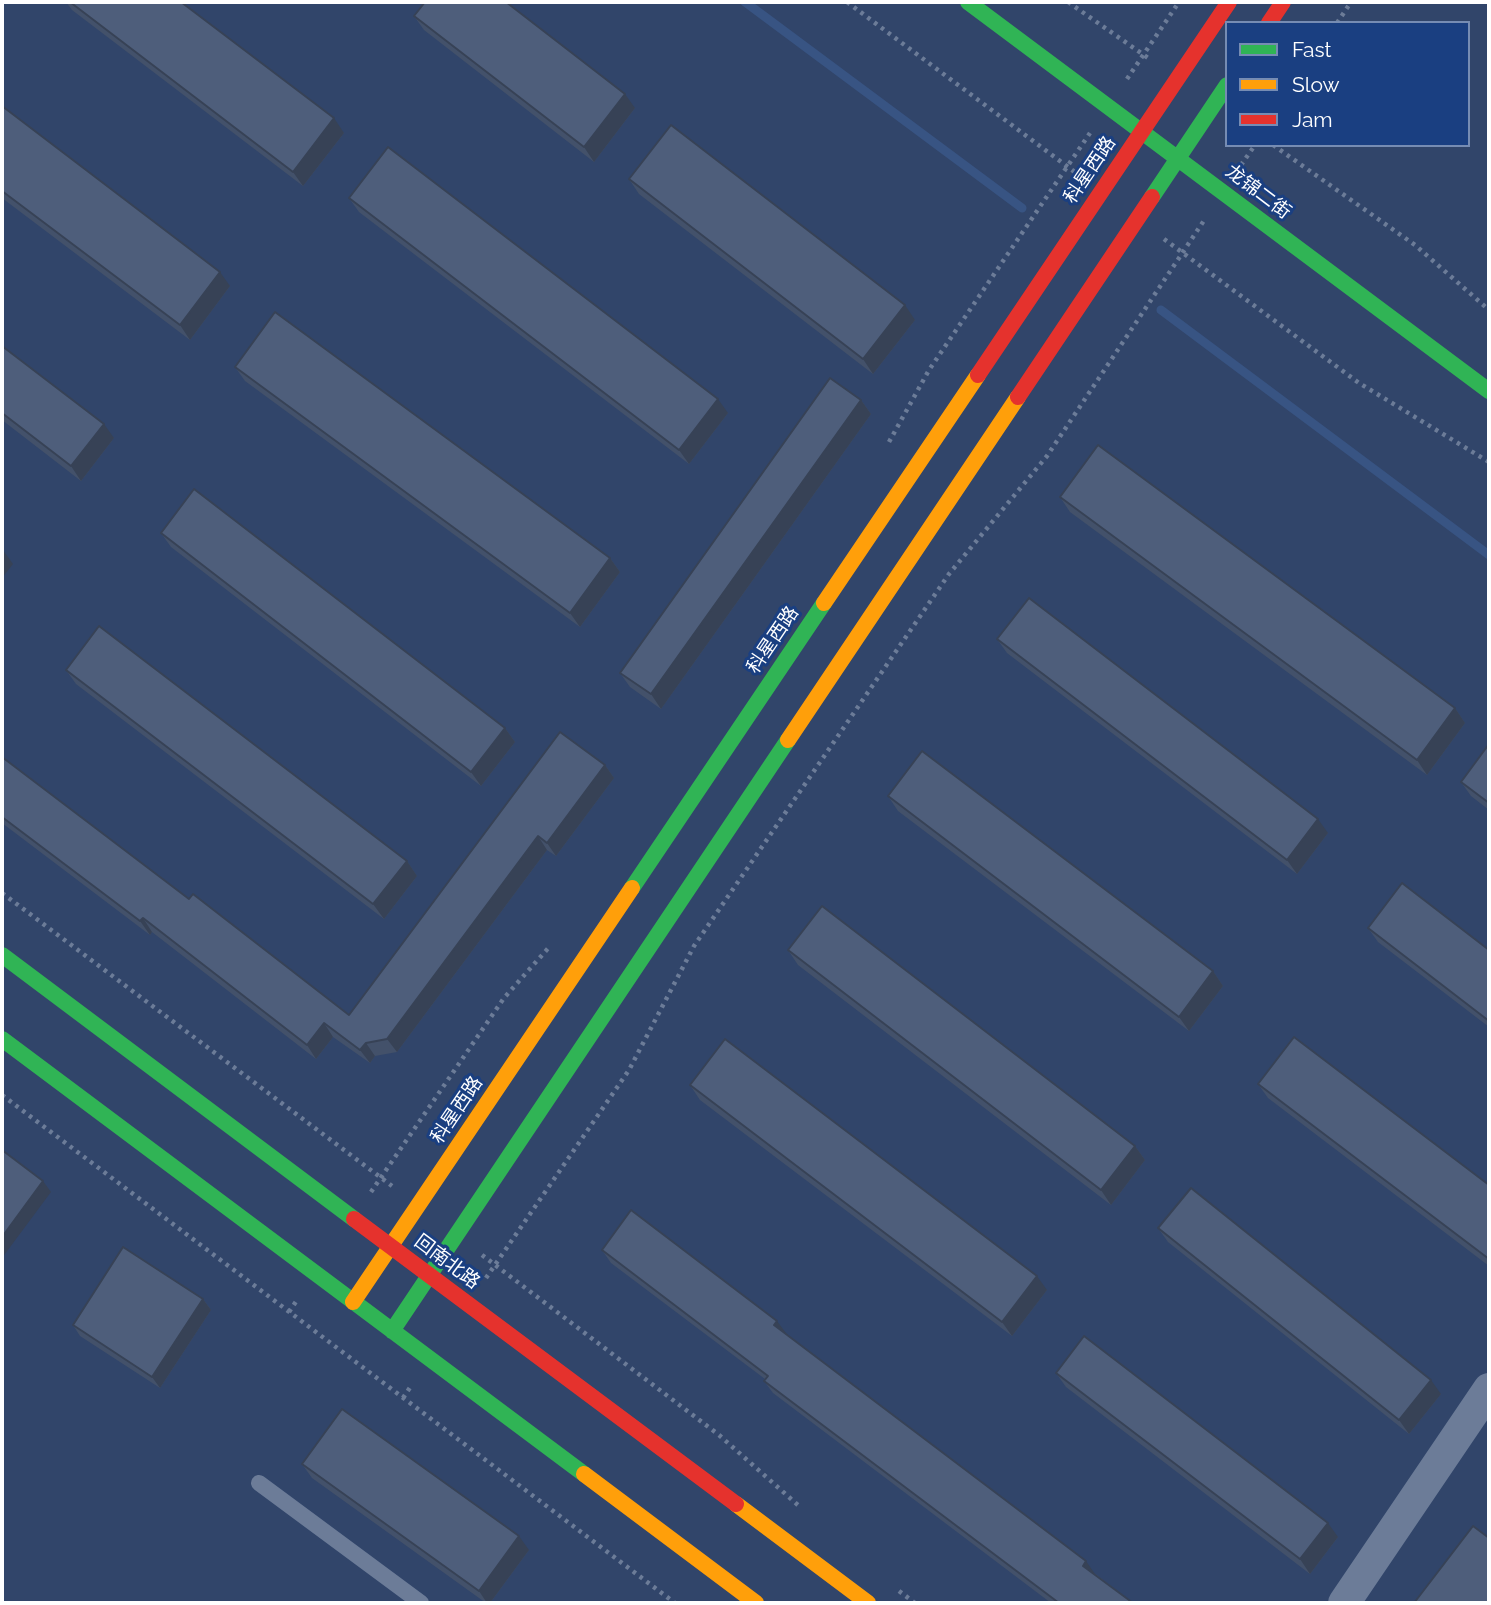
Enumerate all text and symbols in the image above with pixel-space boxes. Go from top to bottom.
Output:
legend [1225,21,1470,147]
text: Fast [1292,37,1332,62]
text: Slow [1292,72,1340,97]
text: Jam [1292,107,1333,132]
street label: 科星西路 [1059,132,1121,208]
street label: 龙锦二街 [1221,160,1295,224]
street label: 科星西路 [742,602,804,678]
street label: 科星西路 [426,1072,488,1148]
street label: 回南北路 [410,1230,484,1294]

